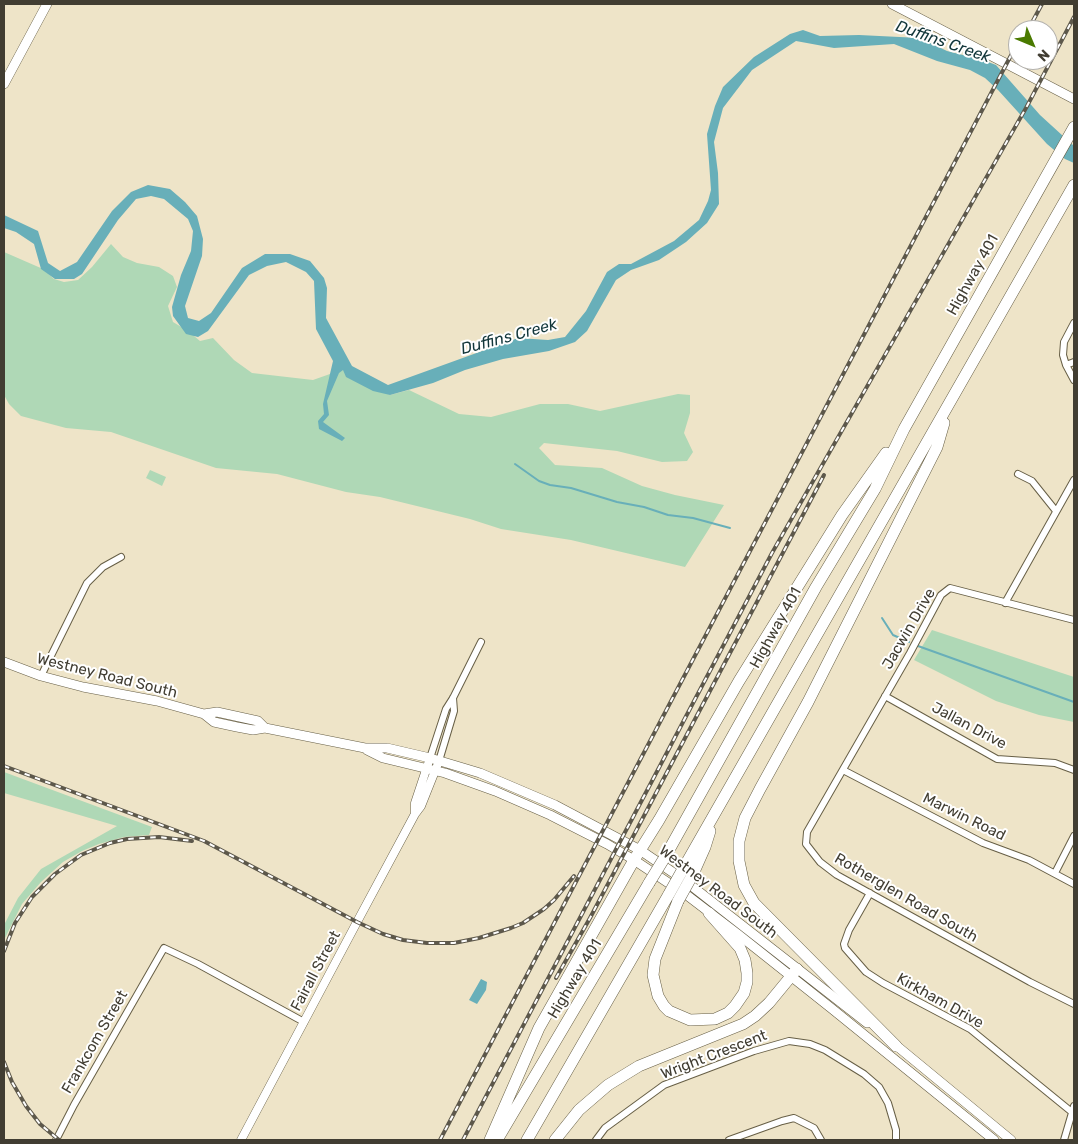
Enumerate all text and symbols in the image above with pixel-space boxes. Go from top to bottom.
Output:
water label: Duffins Creek [893,17,993,67]
north arrow [1008,20,1058,70]
text: N [1034,46,1053,65]
street label: Highway 401 [943,232,1003,318]
water label: Duffins Creek [459,315,559,359]
street label: Highway 401 [746,585,806,671]
street label: Jacwin Drive [879,585,939,673]
street label: Westney Road South [35,650,179,702]
street label: Jallan Drive [929,699,1009,753]
street label: Marwin Road [920,789,1008,845]
street label: Westney Road South [655,841,781,943]
street label: Rotherglen Road South [831,850,981,946]
street label: Fairall Street [287,928,345,1014]
street label: Highway 401 [544,936,606,1022]
street label: Kirkham Drive [893,970,987,1032]
street label: Frankcom Street [58,987,132,1097]
street label: Wright Crescent [659,1027,769,1083]

